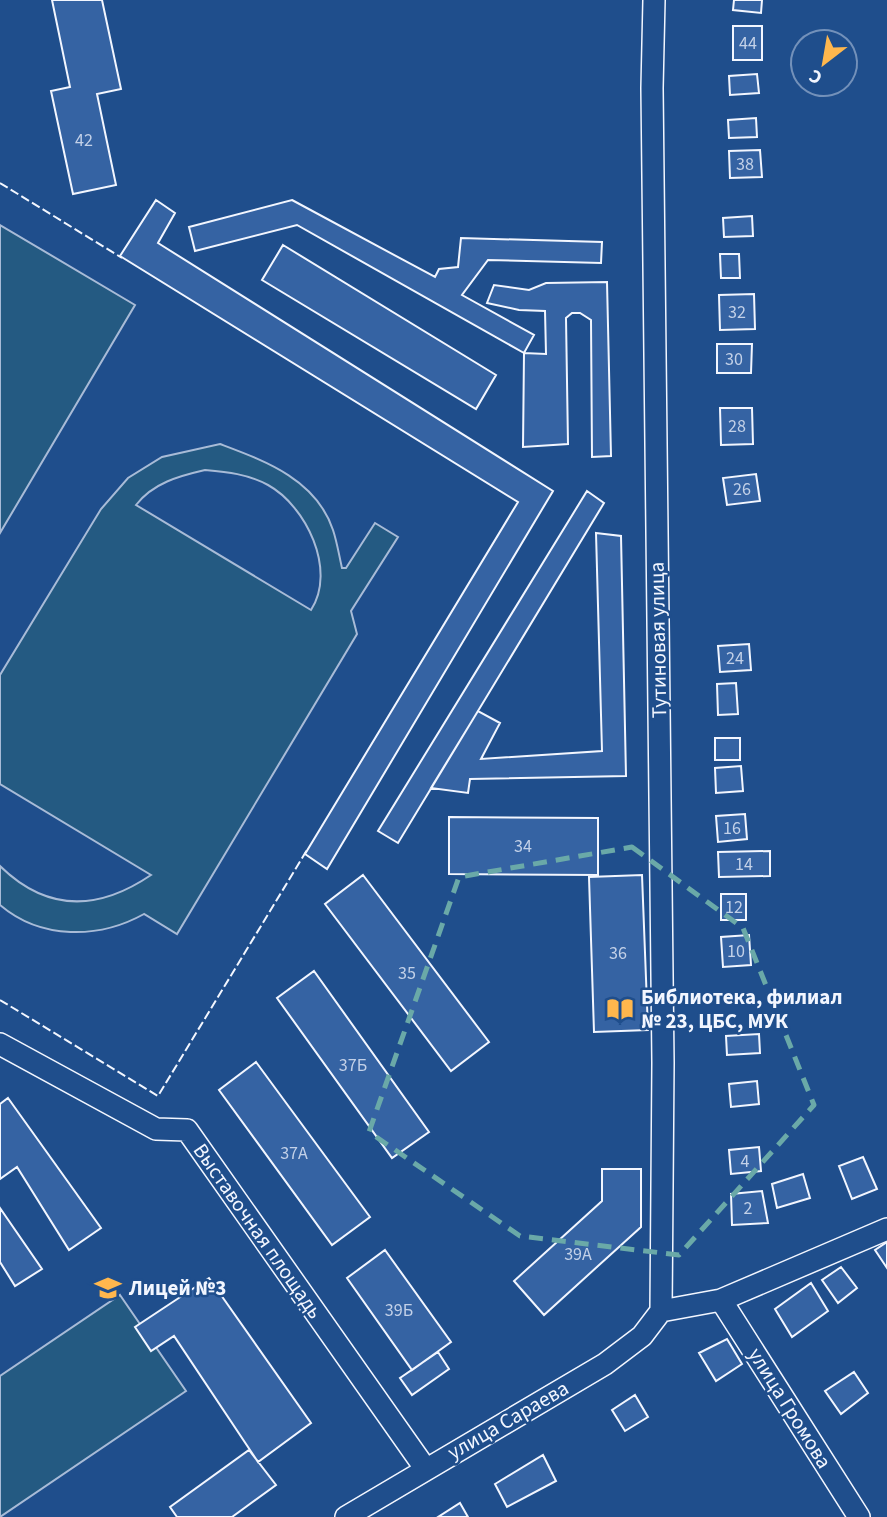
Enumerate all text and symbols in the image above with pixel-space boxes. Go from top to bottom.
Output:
north arrow [789,28,859,98]
house number: 44 [739,31,757,56]
text: С [804,62,828,91]
house number: 42 [75,128,93,153]
house number: 38 [736,152,754,177]
house number: 32 [728,300,746,325]
house number: 30 [725,347,743,372]
house number: 28 [728,414,746,439]
house number: 26 [733,477,751,502]
street label: Тутиновая улица [642,562,674,718]
house number: 24 [726,646,744,671]
house number: 16 [723,816,741,841]
house number: 34 [514,834,532,859]
house number: 14 [735,852,753,877]
house number: 12 [725,895,743,920]
house number: 10 [727,939,745,964]
house number: 36 [609,941,627,966]
house number: 35 [398,961,416,986]
place label: Библиотека, филиал № 23, ЦБС, МУК [641,982,842,1036]
library icon: Библиотека, филиал № 23, ЦБС, МУК [605,994,635,1024]
house number: 37Б [339,1053,367,1078]
street label: Выставочная площадь [186,1137,330,1325]
house number: 37А [280,1141,308,1166]
house number: 4 [741,1149,750,1174]
house number: 2 [744,1196,753,1221]
house number: 39А [564,1242,592,1267]
school or university icon: Лицей №3 [93,1273,123,1303]
place label: Лицей №3 [128,1273,226,1303]
house number: 39Б [385,1298,413,1323]
street label: улица Громова [741,1342,839,1474]
street label: улица Сараева [442,1373,574,1467]

